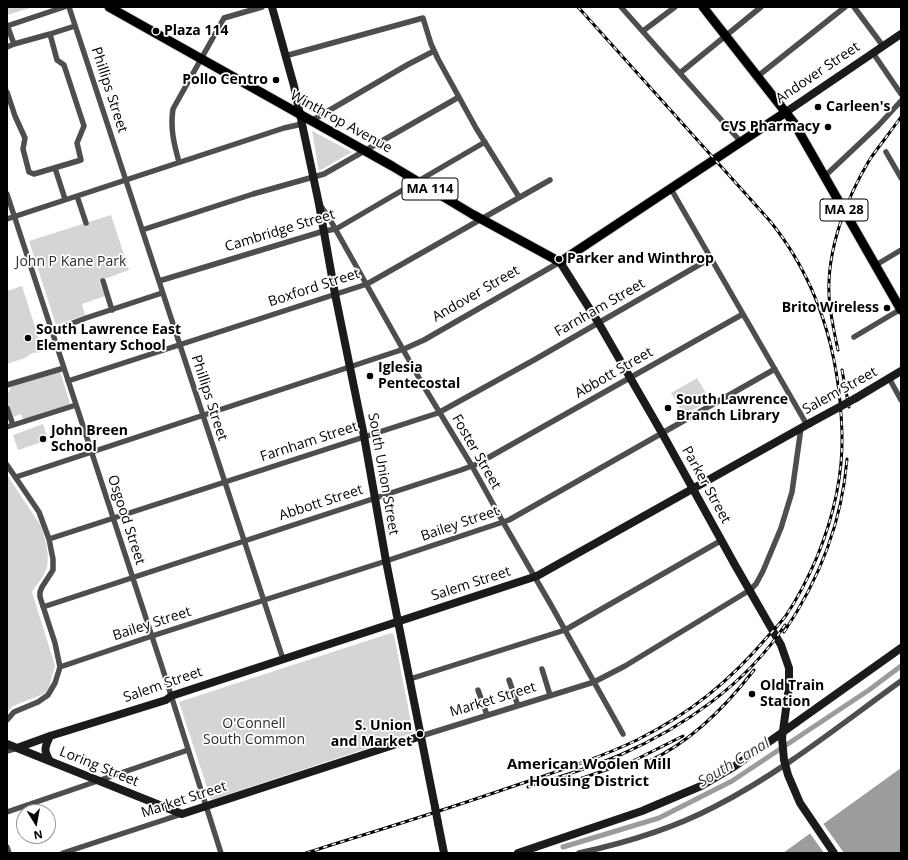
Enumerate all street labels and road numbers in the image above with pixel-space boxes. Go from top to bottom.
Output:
street label: Andover Street [773,39,863,107]
street label: Phillips Street [87,45,131,135]
street label: Winthrop Avenue [287,87,395,157]
road number: MA 114 [402,178,458,200]
road number: MA 28 [820,199,868,221]
street label: Cambridge Street [223,206,337,256]
street label: Andover Street [429,262,523,326]
street label: Boxford Street [266,265,362,311]
street label: Farnham Street [552,275,648,341]
street label: Abbott Street [572,344,656,402]
street label: Phillips Street [187,353,231,443]
street label: Salem Street [800,364,880,418]
street label: South Union Street [364,411,402,537]
street label: Foster Street [448,412,504,492]
street label: Farnham Street [258,418,360,466]
street label: Parker Street [678,443,734,527]
street label: Osgood Street [104,473,148,567]
street label: Abbott Street [277,482,365,524]
street label: Bailey Street [419,503,501,545]
street label: Salem Street [429,563,513,605]
street label: Bailey Street [111,603,193,645]
street label: Salem Street [121,664,205,706]
street label: Market Street [448,679,538,721]
street label: Loring Street [57,743,141,791]
street label: Market Street [139,778,229,822]

